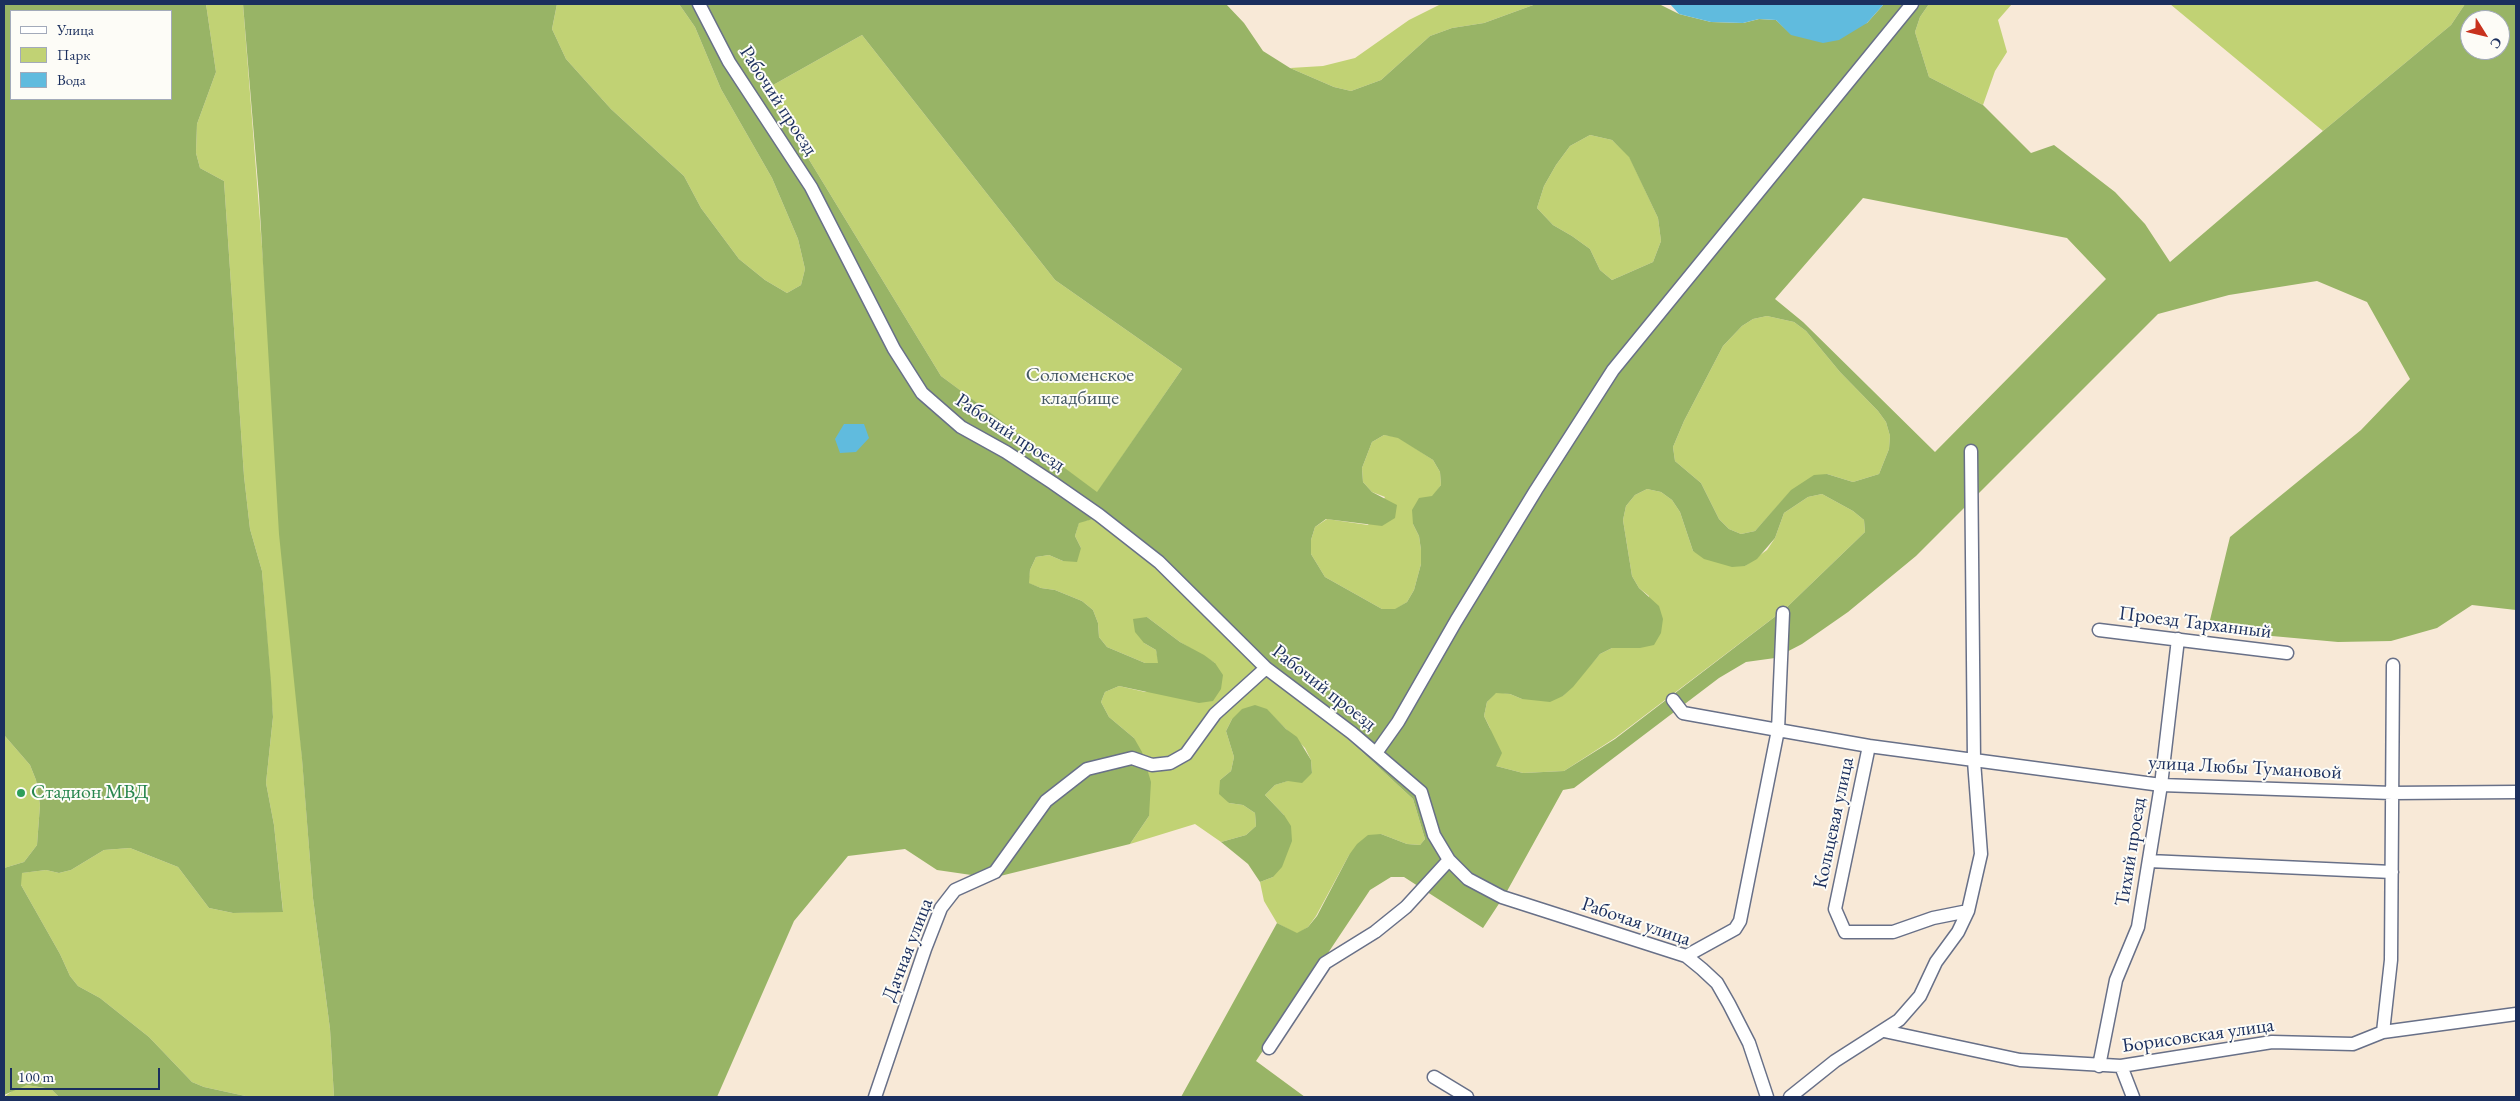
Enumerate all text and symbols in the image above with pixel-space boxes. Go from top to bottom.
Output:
legend [10,10,172,100]
north arrow [2460,10,2510,60]
text: Улица [57,20,94,39]
text: С [2486,34,2507,53]
street label: Рабочий проезд [734,42,822,160]
text: Парк [57,45,90,64]
text: Вода [57,70,86,89]
park label: Соломенское кладбище [1026,364,1134,411]
street label: Рабочий проезд [951,389,1069,477]
street label: Проезд Тарханный [2117,602,2273,644]
street label: Рабочий проезд [1267,640,1381,736]
street label: улица Любы Тумановой [2148,751,2342,785]
street label: Кольцевая улица [1808,755,1860,891]
place label: Стадион МВД [31,781,149,805]
marker: Стадион МВД [15,787,27,799]
street label: Тихий проезд [2111,796,2151,908]
street label: Рабочая улица [1578,892,1694,952]
street label: Дачная улица [877,895,939,1005]
street label: Борисовская улица [2120,1013,2276,1059]
scale bar [12,1058,162,1090]
text: 100 m [18,1067,54,1086]

